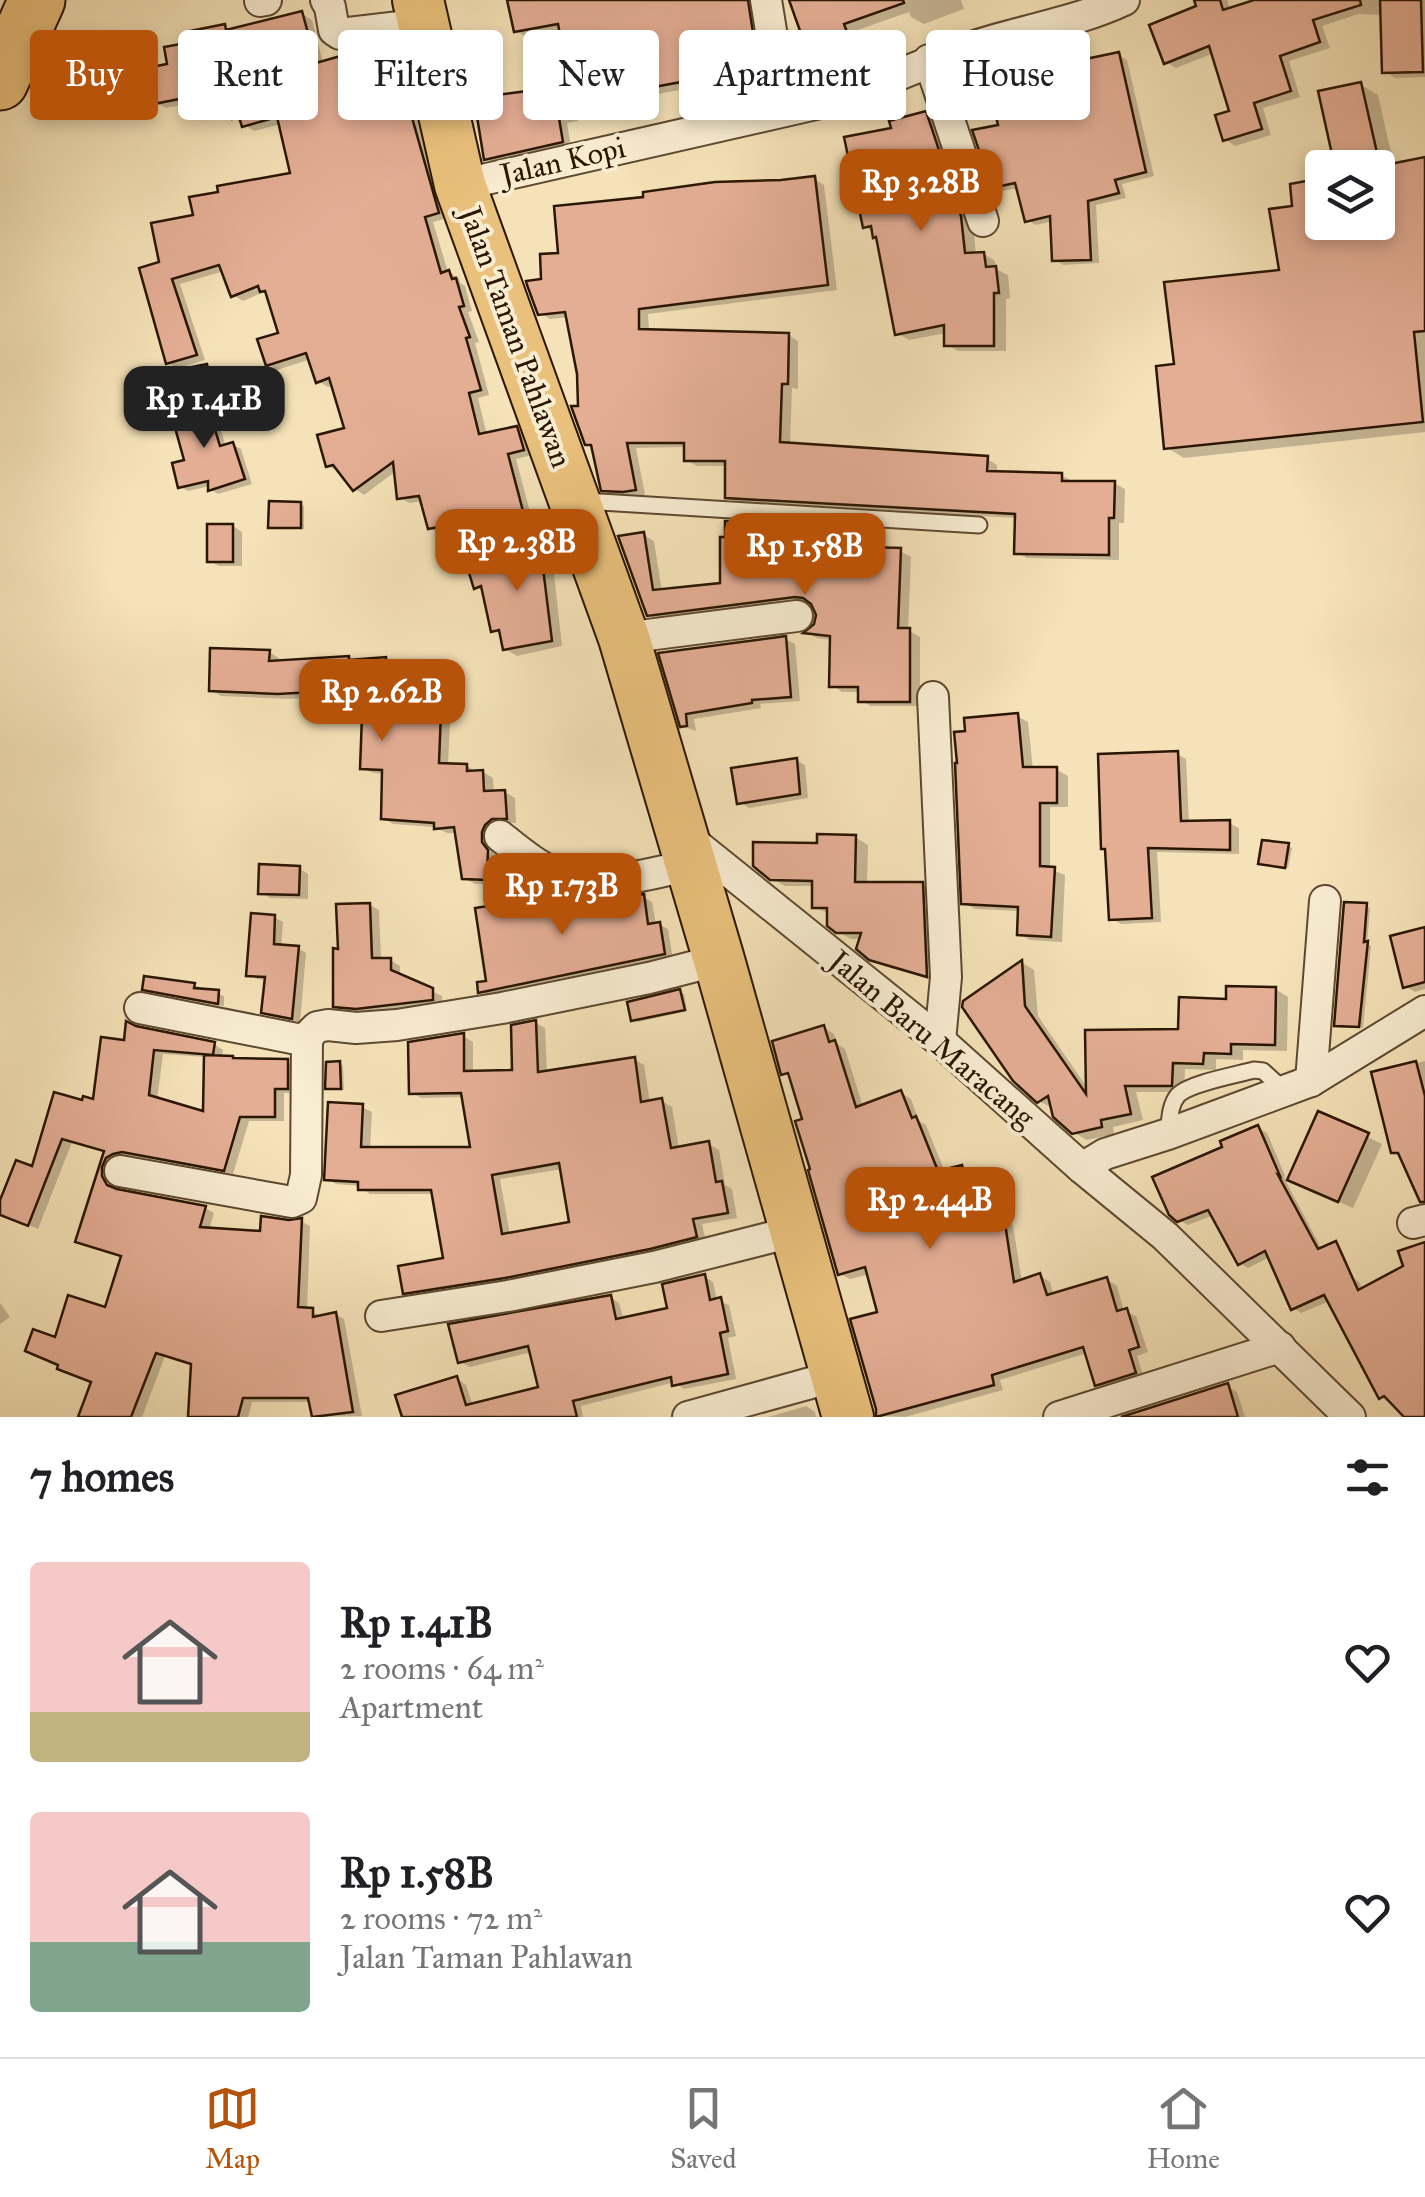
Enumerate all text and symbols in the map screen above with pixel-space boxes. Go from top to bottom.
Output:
chip: Buy [30,30,158,120]
chip: Rent [178,30,318,120]
chip: Filters [338,30,503,120]
chip: New [523,30,659,120]
chip: Apartment [679,30,906,120]
chip: House [926,30,1090,120]
street label: Jalan Kopi [494,129,629,194]
pin: Rp 3.28B [818,149,1024,234]
map controls [1305,150,1395,240]
button: layers [1305,150,1395,240]
text: Rp 3.28B [862,162,980,201]
street label: Jalan Taman Pahlawan [451,199,580,472]
pin: Rp 1.41B [101,366,307,451]
text: Rp 1.41B [146,379,262,418]
pin: Rp 2.38B [414,509,620,594]
pin: Rp 1.58B [702,513,908,598]
text: Rp 2.38B [457,522,577,561]
text: Rp 1.58B [746,526,864,565]
pin: Rp 2.62B [279,659,485,744]
text: Rp 2.62B [321,672,443,711]
pin: Rp 1.73B [459,853,665,938]
text: Rp 1.73B [505,866,619,905]
street label: Jalan Baru Maracang [820,941,1043,1136]
pin: Rp 2.44B [827,1167,1033,1252]
text: Rp 2.44B [867,1180,993,1219]
icon: filters [1340,1450,1395,1505]
text: 7 homes [30,1451,174,1503]
text: Rp 1.41B [340,1597,493,1649]
icon: home [110,1602,230,1722]
icon: heart [1340,1635,1395,1690]
text: 2 rooms · 64 m² [340,1649,544,1688]
text: Apartment [340,1688,483,1727]
text: Rp 1.58B [340,1847,494,1899]
icon: home [110,1852,230,1972]
icon: heart [1340,1885,1395,1940]
text: 2 rooms · 72 m² [340,1899,542,1938]
text: Jalan Taman Pahlawan [340,1938,633,1977]
tab: Map [205,2081,260,2176]
tab: Saved [670,2081,737,2176]
tab: Home [1147,2081,1220,2176]

